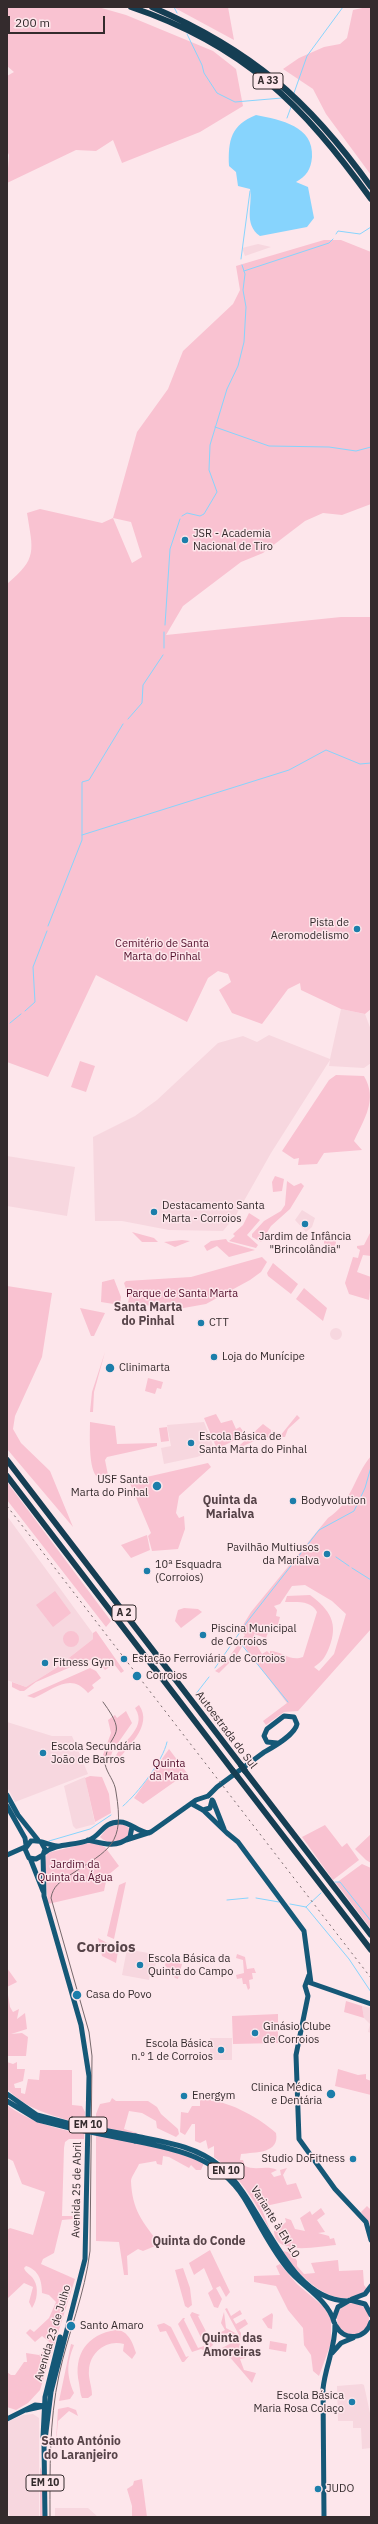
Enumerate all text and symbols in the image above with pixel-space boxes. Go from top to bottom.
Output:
scale bar [10,8,107,34]
text: 200 m [15,15,50,30]
road number: A 33 [253,73,283,89]
place label: JSR - Academia Nacional de Tiro [193,527,273,553]
marker: JSR - Academia Nacional de Tiro [180,535,190,545]
place label: Pista de Aeromodelismo [271,916,349,942]
marker: Pista de Aeromodelismo [352,924,362,934]
park label: Cemitério de Santa Marta do Pinhal [115,937,209,963]
place label: Destacamento Santa Marta - Corroios [162,1199,265,1225]
marker: Destacamento Santa Marta - Corroios [149,1207,159,1217]
marker: Jardim de Infância "Brincolândia" [300,1219,310,1229]
place label: Jardim de Infância "Brincolândia" [259,1230,351,1256]
park label: Parque de Santa Marta [126,1287,238,1301]
district label: Santa Marta do Pinhal [114,1301,182,1329]
place label: CTT [209,1316,229,1330]
marker: CTT [196,1318,206,1328]
place label: Loja do Munícipe [222,1350,305,1364]
marker: Loja do Munícipe [209,1352,219,1362]
place label: Clinimarta [119,1361,170,1375]
marker: Clinimarta [104,1362,116,1374]
place label: Escola Básica de Santa Marta do Pinhal [199,1430,307,1456]
marker: Escola Básica de Santa Marta do Pinhal [186,1438,196,1448]
place label: USF Santa Marta do Pinhal [71,1473,148,1499]
marker: USF Santa Marta do Pinhal [151,1480,163,1492]
district label: Quinta da Marialva [203,1494,257,1522]
place label: Bodyvolution [301,1494,366,1508]
marker: Bodyvolution [288,1496,298,1506]
place label: Pavilhão Multiusos da Marialva [227,1541,319,1567]
marker: Pavilhão Multiusos da Marialva [322,1549,332,1559]
place label: 10ª Esquadra (Corroios) [155,1558,222,1584]
marker: 10ª Esquadra (Corroios) [142,1566,152,1576]
road number: A 2 [112,1605,136,1621]
place label: Piscina Municipal de Corroios [211,1622,296,1648]
marker: Piscina Municipal de Corroios [198,1630,208,1640]
place label: Estação Ferroviária de Corroios [132,1652,285,1666]
marker: Estação Ferroviária de Corroios [119,1654,129,1664]
place label: Fitness Gym [53,1656,114,1670]
marker: Fitness Gym [40,1658,50,1668]
place label: Corroios [146,1669,187,1683]
marker: Corroios [131,1670,143,1682]
street label: Autoestrada do Sul [192,1689,260,1771]
place label: Escola Secundária João de Barros [51,1740,141,1766]
marker: Escola Secundária João de Barros [38,1748,48,1758]
park label: Quinta da Mata [149,1757,189,1783]
park label: Jardim da Quinta da Água [37,1858,113,1884]
district label: Corroios [76,1939,136,1957]
place label: Escola Básica da Quinta do Campo [148,1952,233,1978]
marker: Escola Básica da Quinta do Campo [135,1960,145,1970]
place label: Casa do Povo [86,1988,152,2002]
marker: Casa do Povo [71,1989,83,2001]
place label: Ginásio Clube de Corroios [263,2020,331,2046]
marker: Ginásio Clube de Corroios [250,2028,260,2038]
place label: Escola Básica n.º 1 de Corroios [131,2037,213,2063]
marker: Escola Básica n.º 1 de Corroios [216,2045,226,2055]
place label: Clinica Médica e Dentária [251,2081,322,2107]
marker: Clinica Médica e Dentária [325,2088,337,2100]
place label: Energym [192,2089,235,2103]
marker: Energym [179,2091,189,2101]
road number: EM 10 [69,2117,107,2133]
street label: Avenida 25 de Abril [70,2142,84,2238]
place label: Studio DoFitness [261,2152,345,2166]
marker: Studio DoFitness [348,2154,358,2164]
road number: EN 10 [208,2163,244,2179]
street label: Variante à EN 10 [248,2184,302,2260]
district label: Quinta do Conde [152,2235,246,2249]
street label: Avenida 23 de Julho [32,2283,74,2383]
place label: Santo Amaro [80,2319,144,2333]
marker: Santo Amaro [65,2320,77,2332]
district label: Quinta das Amoreiras [202,2332,262,2360]
place label: Escola Básica Maria Rosa Colaço [254,2389,344,2415]
marker: Escola Básica Maria Rosa Colaço [347,2397,357,2407]
district label: Santo António do Laranjeiro [41,2435,121,2463]
road number: EM 10 [26,2475,64,2491]
place label: JUDO [326,2482,354,2496]
marker: JUDO [313,2484,323,2494]

